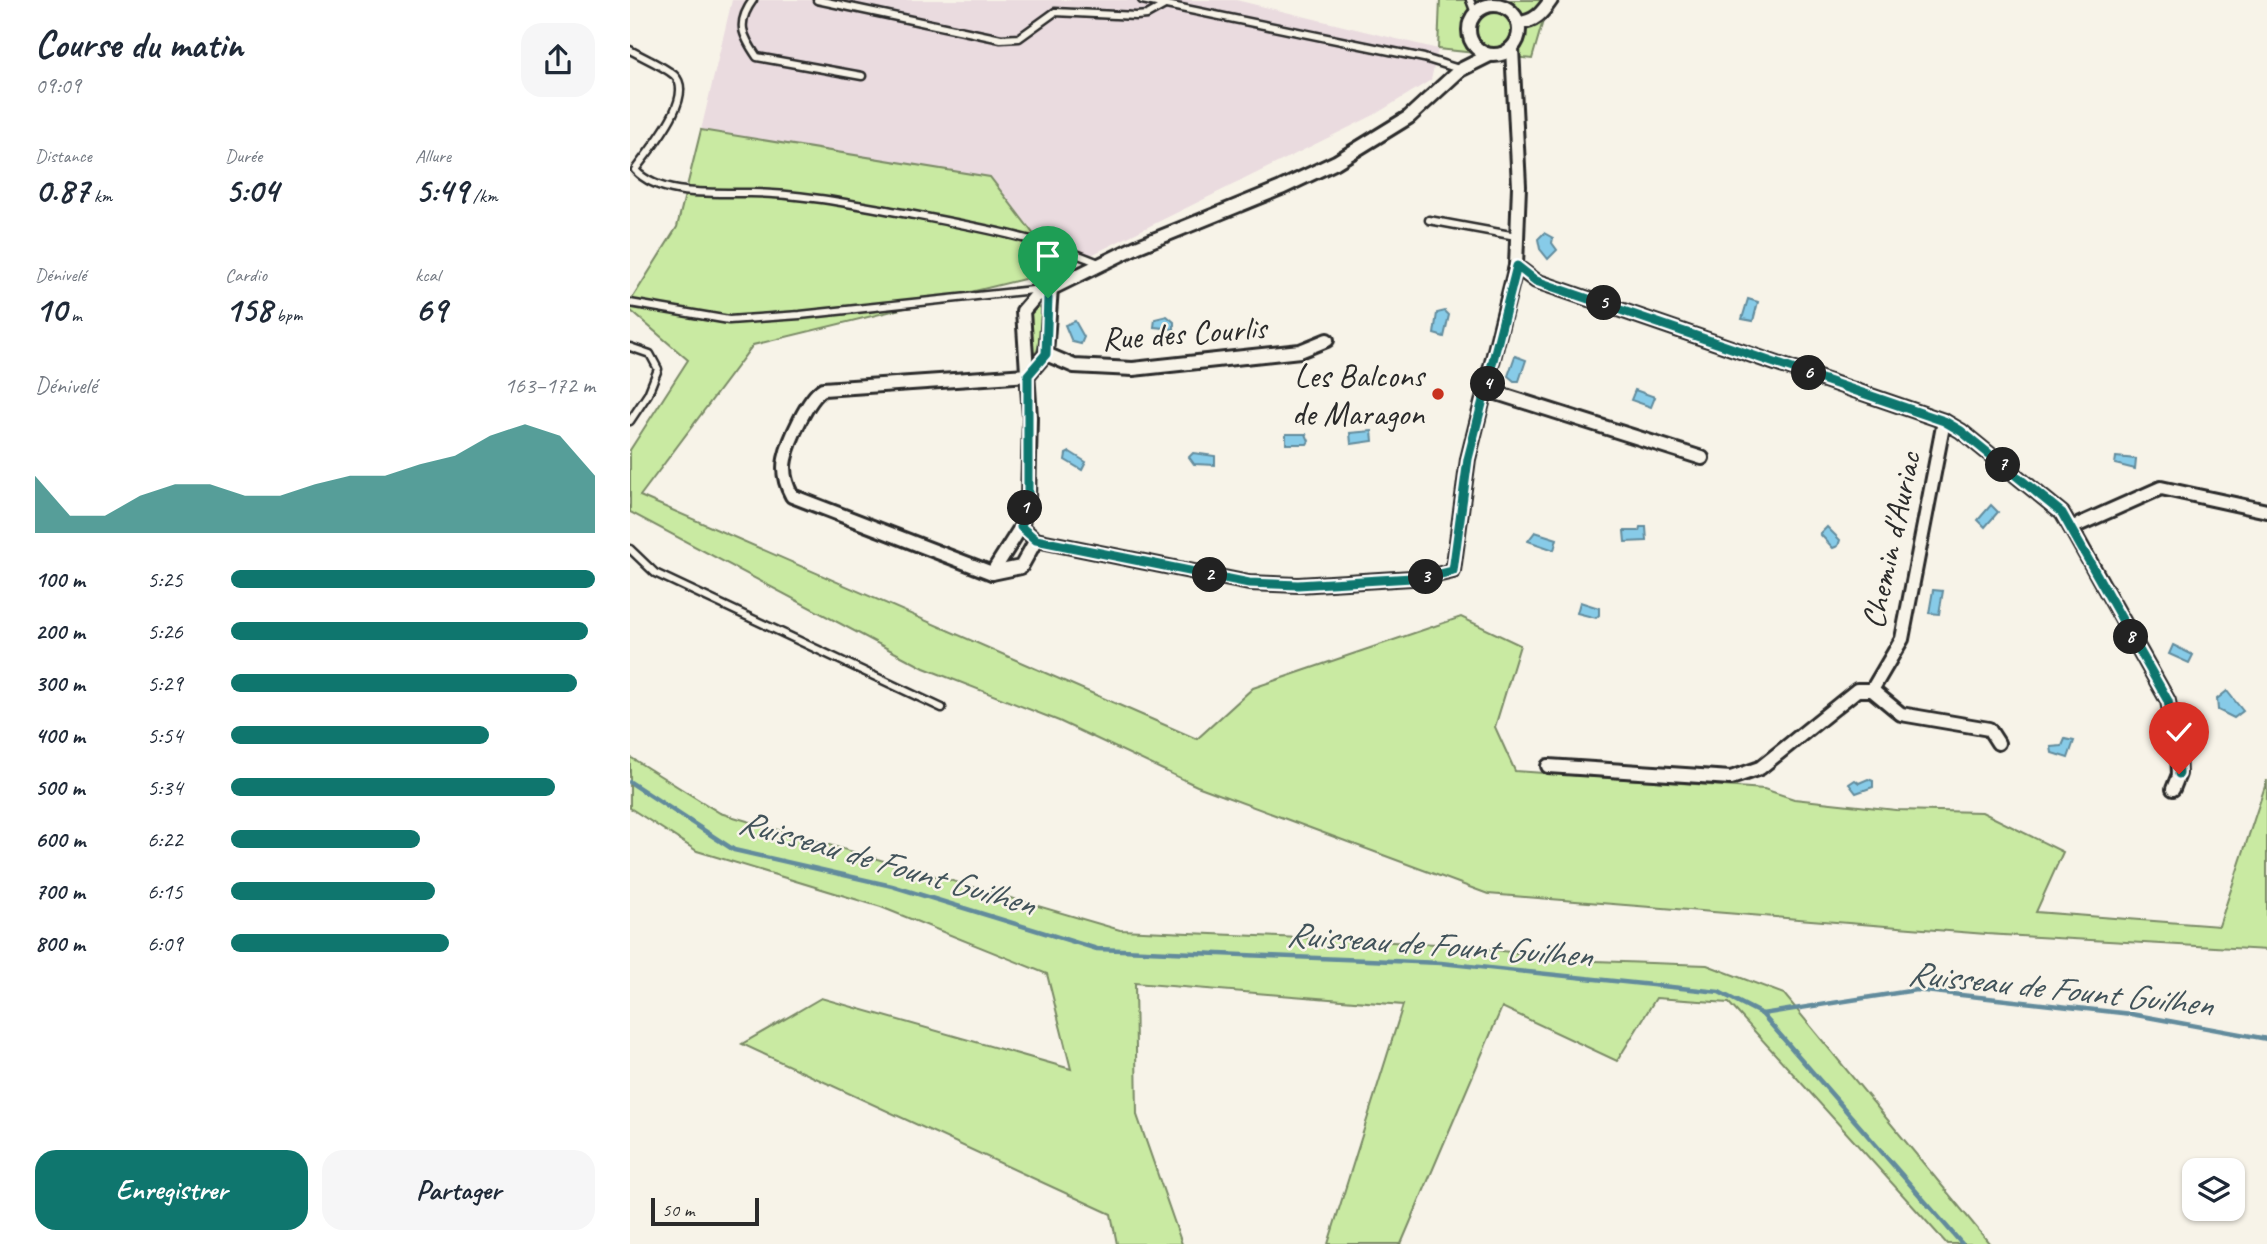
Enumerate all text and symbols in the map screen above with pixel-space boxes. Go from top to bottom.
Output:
text: Course du matin [35,21,243,68]
button: share [521,23,595,97]
text: 09:09 [35,71,81,100]
text: Distance [35,144,92,168]
text: Durée [225,144,262,168]
text: Allure [415,144,451,168]
text: 0.87 [35,168,89,213]
text: 5:04 [225,168,279,213]
text: 5:49 [415,168,468,213]
text: km [89,184,112,208]
text: /km [468,184,498,208]
pin [1018,226,1078,298]
icon: arrive [1029,237,1067,275]
text: Dénivelé [35,263,86,287]
text: Cardio [225,263,267,287]
text: kcal [415,263,440,287]
pin: 5 [1586,286,1622,320]
text: 10 [35,287,67,332]
text: 158 [225,287,272,332]
text: 69 [415,287,447,332]
text: 5 [1599,290,1608,314]
text: m [67,303,82,327]
text: bpm [272,303,302,327]
street label: Rue des Courlis [1100,306,1271,360]
place label: Les Balcons de Maragon [1292,355,1427,435]
pin: 6 [1792,356,1826,390]
text: 6 [1804,360,1813,384]
pin: 4 [1470,366,1506,402]
text: Dénivelé [35,371,97,400]
text: 163–172 m [504,371,595,400]
text: 4 [1483,371,1492,395]
marker: Les Balcons de Maragon [1430,386,1446,402]
street label: Chemin d'Auriac [1852,447,1930,632]
pin: 7 [1986,448,2020,482]
text: 7 [1998,452,2007,476]
pin: 1 [1008,490,1042,526]
text: 1 [1020,495,1029,519]
pin: 2 [1192,558,1228,592]
pin: 3 [1408,560,1444,594]
text: 2 [1205,562,1214,586]
text: 3 [1421,564,1430,588]
text: 100 m [35,565,85,594]
text: 5:25 [147,565,183,594]
text: 200 m [35,617,85,646]
text: 5:26 [147,617,183,646]
pin: 8 [2114,620,2148,654]
text: 8 [2126,624,2135,648]
text: 300 m [35,669,85,698]
text: 5:29 [147,669,183,698]
pin [2149,702,2209,774]
icon: check [2160,713,2198,751]
text: 400 m [35,721,85,750]
text: 5:54 [147,721,183,750]
text: 500 m [35,773,84,802]
text: 5:34 [147,773,183,802]
water label: Ruisseau de Fount Guilhen [734,799,1043,927]
text: 600 m [35,825,85,854]
text: 6:22 [147,825,183,854]
text: 700 m [35,877,85,906]
text: 6:15 [147,877,183,906]
water label: Ruisseau de Fount Guilhen [1285,911,1596,978]
text: 800 m [35,929,85,958]
text: 6:09 [147,929,183,958]
water label: Ruisseau de Fount Guilhen [1906,950,2217,1027]
button: Enregistrer [35,1150,308,1230]
button: Partager [322,1150,595,1230]
map controls [2182,1158,2245,1221]
button: layers [2182,1158,2245,1221]
scale bar [651,1195,760,1227]
text: 50 m [662,1198,694,1222]

